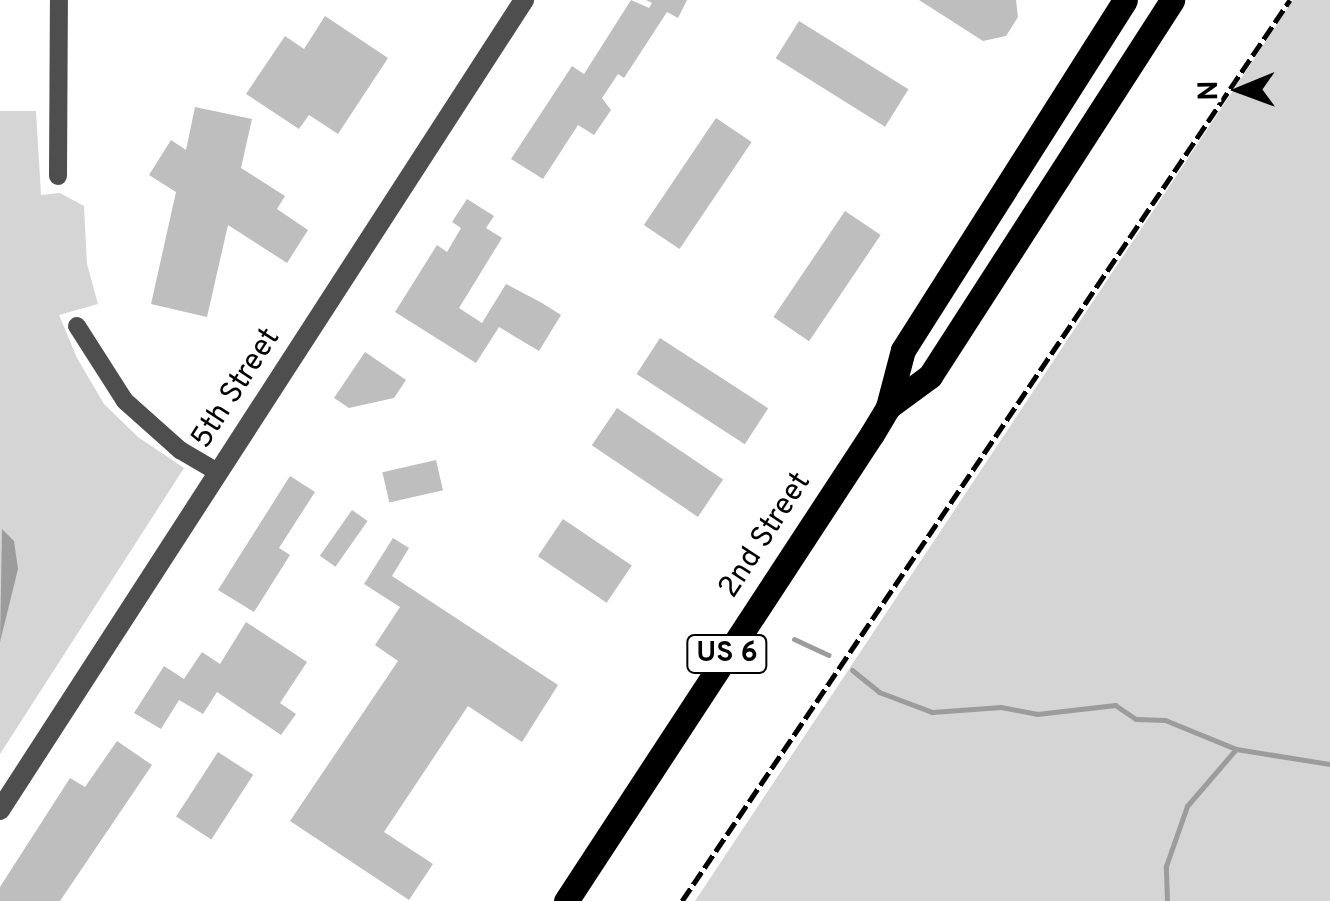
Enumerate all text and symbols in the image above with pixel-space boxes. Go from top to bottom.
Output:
north arrow [1190,40,1290,140]
text: N [1192,80,1228,101]
street label: 5th Street [185,322,289,456]
street label: 2nd Street [712,467,820,605]
road number: US 6 [684,631,770,677]

